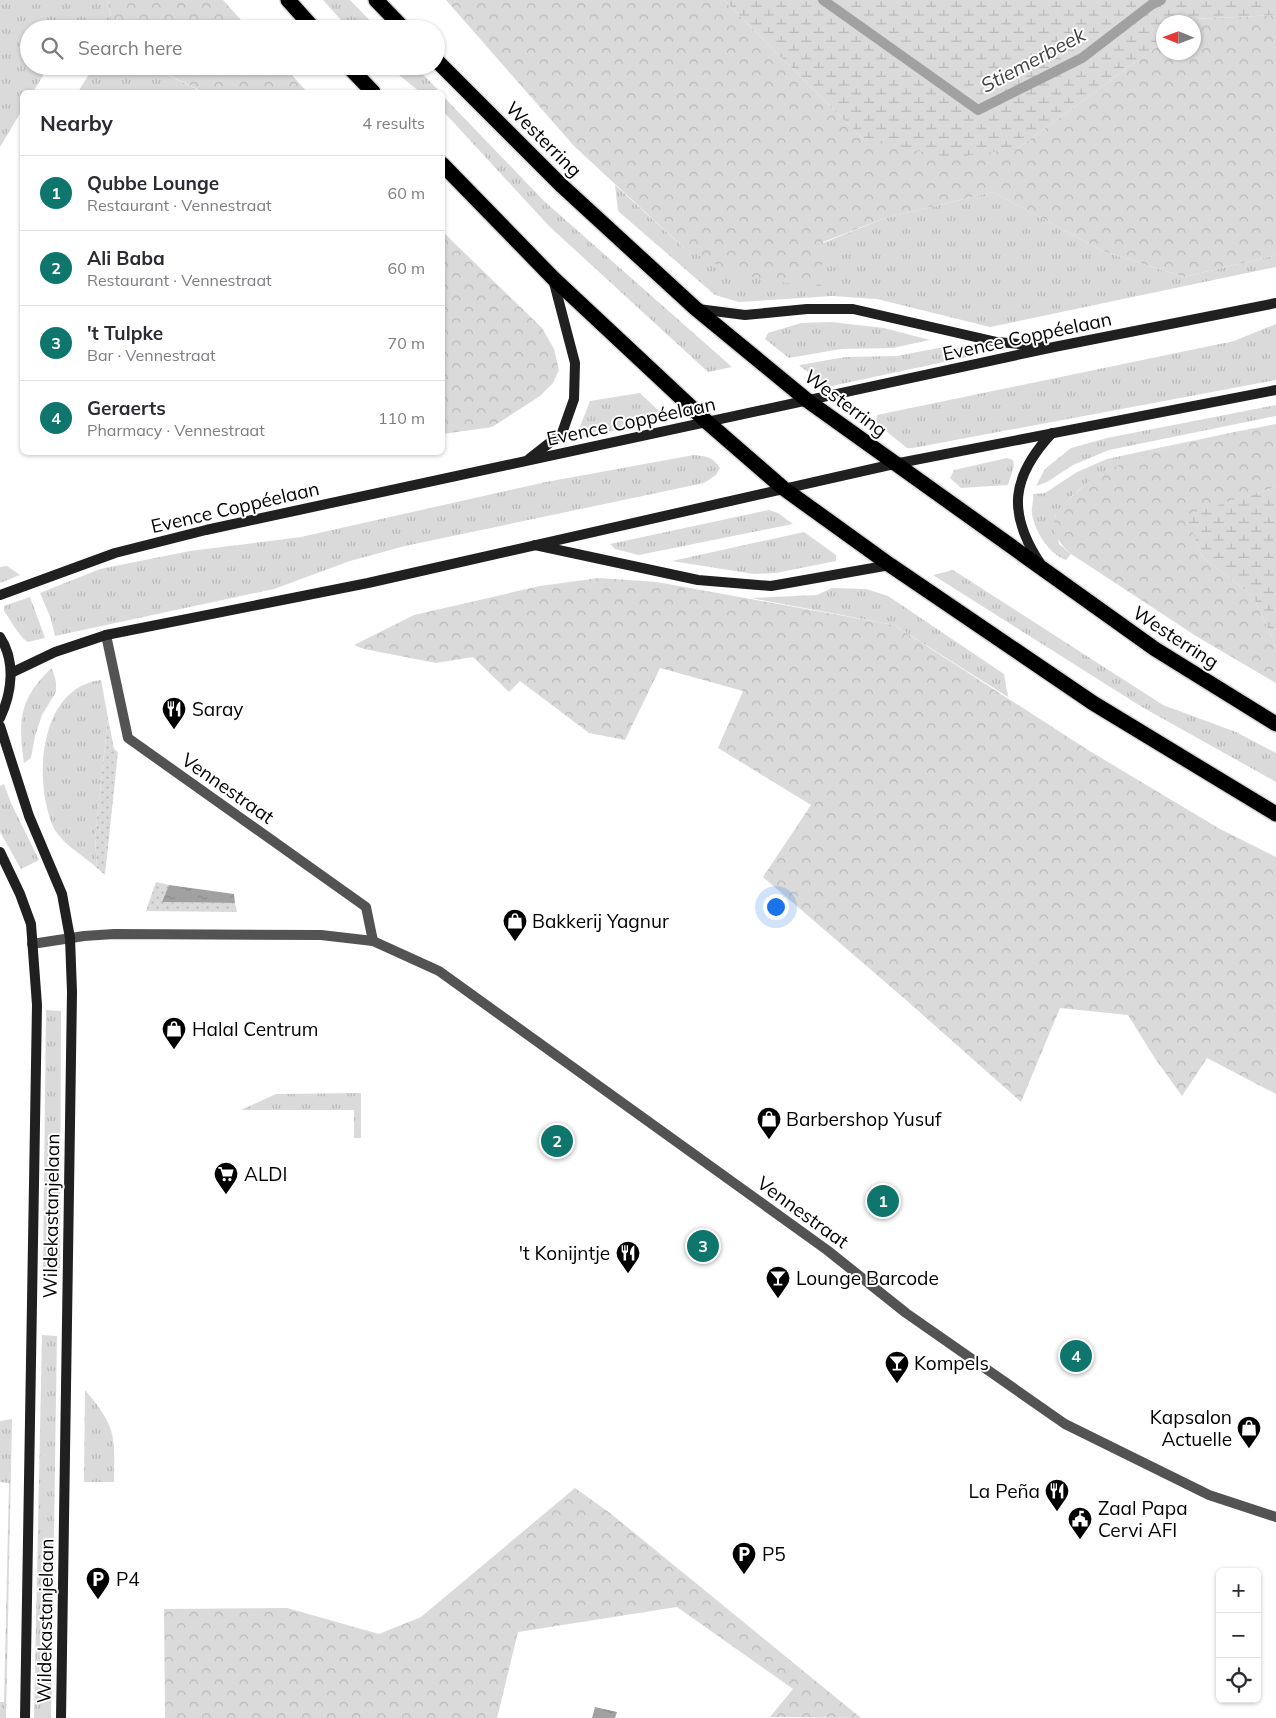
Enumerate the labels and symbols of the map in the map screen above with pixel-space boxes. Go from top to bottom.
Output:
north arrow [1156,15,1201,60]
water label: Stiemerbeek [976,21,1090,98]
street label: Westerring [501,96,587,182]
street label: Evence Coppéelaan [940,306,1114,366]
street label: Westerring [800,364,892,442]
street label: Evence Coppéelaan [544,391,718,451]
street label: Evence Coppéelaan [148,476,322,538]
street label: Westerring [1129,600,1223,674]
restaurant icon: Saray [161,696,187,730]
place label: Saray [192,697,243,721]
street label: Vennestraat [177,747,279,829]
your location [763,894,789,920]
shop icon: Bakkerij Yagnur [502,908,528,942]
place label: Bakkerij Yagnur [532,909,669,933]
shop icon: Halal Centrum [161,1016,187,1050]
place label: Halal Centrum [192,1017,318,1041]
shop icon: Barbershop Yusuf [756,1106,782,1140]
place label: Barbershop Yusuf [786,1107,942,1131]
pin: 2 [541,1122,573,1160]
street label: Wildekastanjelaan [38,1133,64,1299]
supermarket icon: ALDI [213,1161,239,1195]
place label: ALDI [244,1162,287,1186]
street label: Vennestraat [753,1171,854,1253]
pin: 1 [867,1182,899,1220]
pin: 3 [687,1227,719,1265]
restaurant icon: 't Konijntje [615,1240,641,1274]
place label: 't Konijntje [519,1241,610,1265]
bar icon: Lounge Barcode [765,1265,791,1299]
place label: Lounge Barcode [796,1266,939,1290]
pin: 4 [1060,1337,1092,1375]
bar icon: Kompels [884,1350,910,1384]
place label: Kompels [914,1351,989,1375]
place label: Kapsalon Actuelle [1150,1405,1232,1451]
shop icon: Kapsalon Actuelle [1236,1415,1262,1449]
restaurant icon: La Peña [1044,1478,1070,1512]
place label: La Peña [968,1479,1040,1503]
place label: Zaal Papa Cervi AFI [1098,1496,1188,1542]
public building icon: Zaal Papa Cervi AFI [1067,1506,1093,1540]
street label: Wildekastanjelaan [32,1538,58,1704]
parking icon: P5 [731,1541,757,1575]
place label: P5 [762,1542,786,1566]
parking icon: P4 [85,1566,111,1600]
place label: P4 [116,1567,140,1591]

